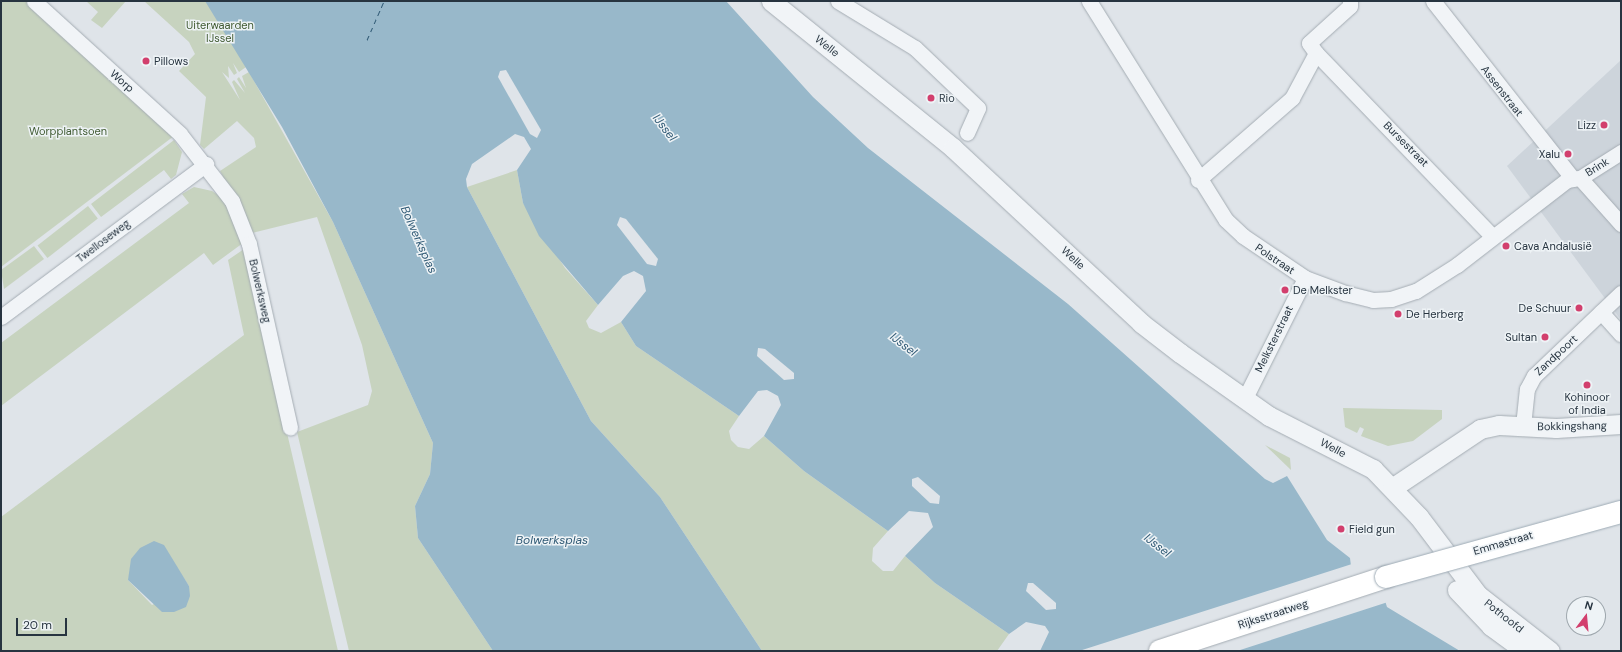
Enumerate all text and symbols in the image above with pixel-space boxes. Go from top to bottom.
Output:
park label: Uiterwaarden IJssel [186,19,254,45]
street label: Welle [812,32,842,60]
place label: Pillows [154,54,188,68]
marker: Pillows [141,56,151,66]
street label: Assenstraat [1478,63,1526,119]
street label: Worp [107,67,137,95]
place label: Rio [939,91,955,105]
marker: Rio [926,93,936,103]
water label: IJssel [649,112,679,144]
place label: Lizz [1577,118,1596,132]
street label: Bursestraat [1381,119,1431,169]
marker: Lizz [1599,120,1609,130]
park label: Worpplantsoen [29,124,107,138]
place label: Xalu [1539,147,1560,161]
marker: Xalu [1563,149,1573,159]
street label: Brink [1583,155,1611,179]
water label: Bolwerksplas [397,204,439,276]
street label: Twelloseweg [74,217,132,265]
place label: Cava Andalusië [1514,239,1592,253]
street label: Polstraat [1253,241,1297,277]
marker: Cava Andalusië [1501,241,1511,251]
street label: Welle [1058,244,1088,272]
street label: Bolwerksweg [246,258,274,324]
place label: De Melkster [1293,283,1353,297]
marker: De Melkster [1280,285,1290,295]
place label: De Schuur [1519,301,1571,315]
street label: Melksterstraat [1252,303,1296,375]
marker: De Schuur [1574,303,1584,313]
place label: De Herberg [1406,307,1464,321]
marker: De Herberg [1393,309,1403,319]
water label: IJssel [887,330,919,360]
place label: Sultan [1505,330,1537,344]
street label: Zandpoort [1532,332,1580,378]
marker: Sultan [1540,332,1550,342]
marker: Kohinoor of India [1582,380,1592,390]
place label: Kohinoor of India [1565,391,1609,417]
street label: Bokkingshang [1537,419,1607,433]
street label: Welle [1318,436,1348,460]
place label: Field gun [1349,522,1395,536]
marker: Field gun [1336,524,1346,534]
street label: Emmastraat [1472,528,1534,558]
water label: IJssel [1141,531,1173,561]
water label: Bolwerksplas [516,534,588,548]
street label: Rijksstraatweg [1236,596,1310,632]
street label: Pothoofd [1482,596,1526,636]
north arrow [1566,596,1606,636]
text: N [1583,598,1595,613]
scale bar [18,610,69,636]
text: 20 m [23,617,52,633]

